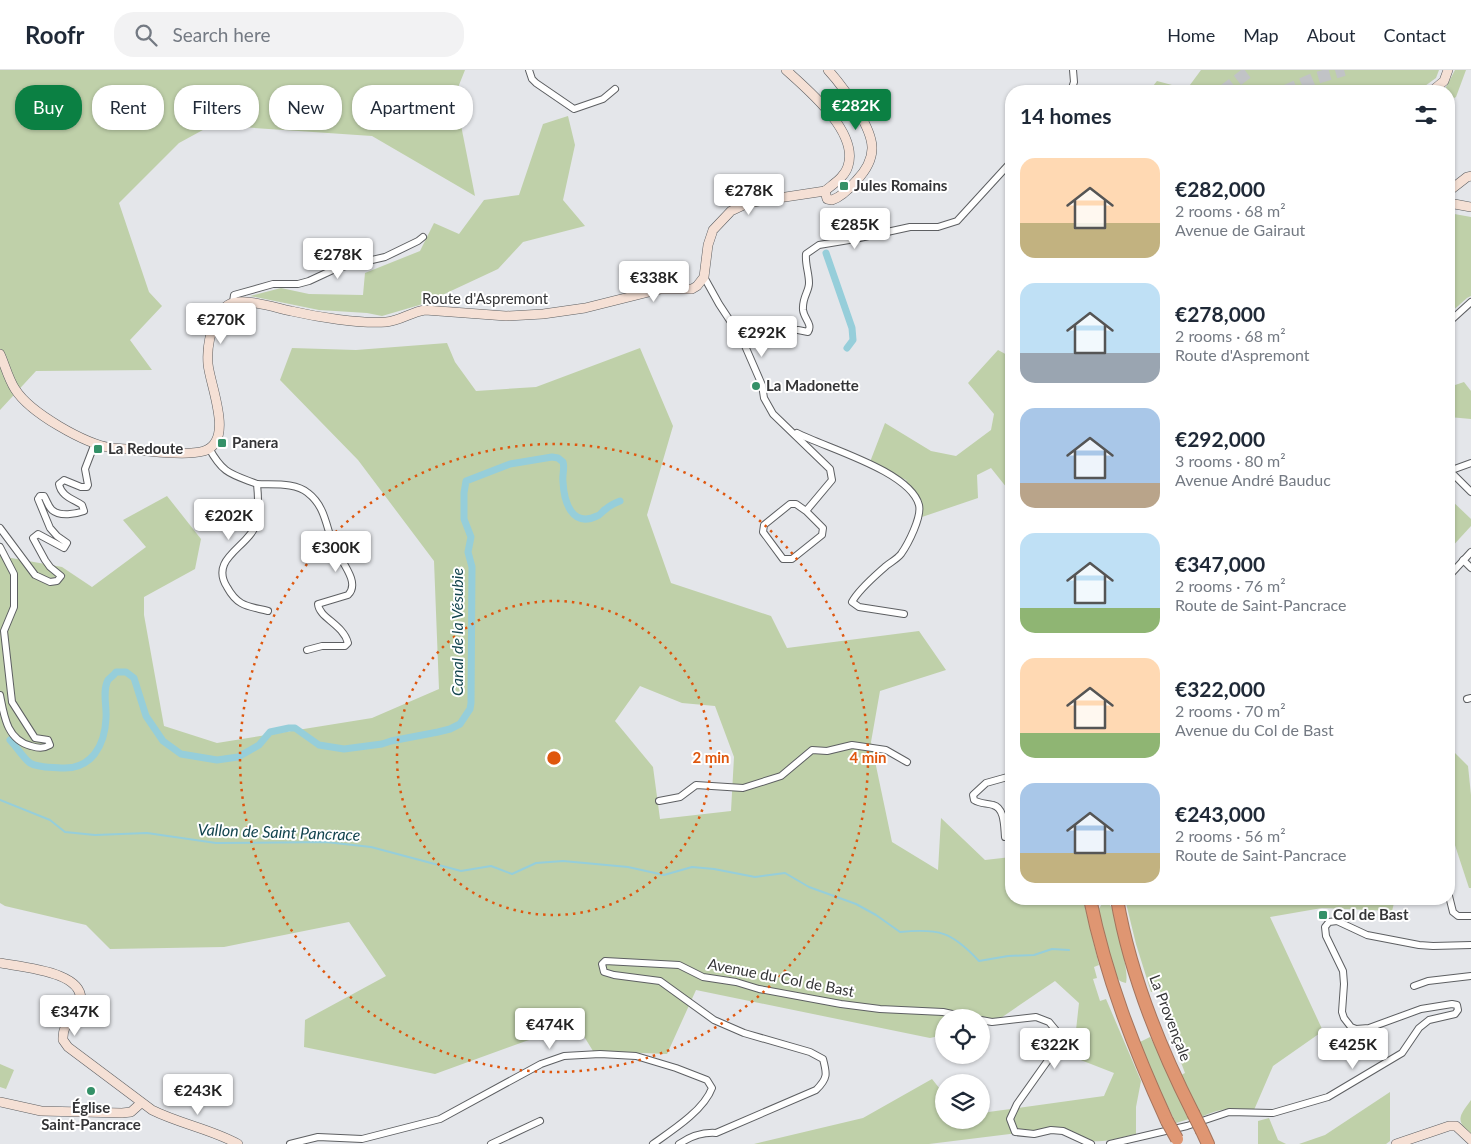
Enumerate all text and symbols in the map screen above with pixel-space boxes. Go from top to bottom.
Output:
search box [114,12,464,57]
text: Roofr [25,20,84,49]
icon: search [132,21,160,49]
text: Search here [172,23,270,46]
text: Home [1167,24,1215,46]
text: Map [1243,24,1279,46]
text: About [1307,24,1356,46]
text: Contact [1384,24,1446,46]
chip: Buy [15,85,82,130]
chip: Rent [92,85,164,130]
chip: Filters [174,85,259,130]
chip: New [269,85,342,130]
chip: Apartment [352,85,473,130]
pin: €282K [821,88,891,131]
text: €282K [832,95,880,114]
icon: filters [1412,101,1440,129]
text: 14 homes [1020,103,1111,128]
pin: €278K [714,174,784,216]
place label: Jules Romains [854,176,948,194]
text: €282,000 [1175,176,1265,201]
icon: home [1060,178,1120,238]
text: €278K [725,180,773,199]
marker: Jules Romains [838,180,850,192]
text: 2 rooms · 68 m² [1175,201,1286,220]
pin: €285K [820,208,890,250]
text: €285K [831,214,879,233]
text: Avenue de Gairaut [1175,220,1305,239]
pin: €278K [303,238,373,280]
text: €278K [314,244,362,263]
pin: €338K [619,260,689,303]
text: €338K [630,267,678,286]
street label: Route d'Aspremont [422,289,549,307]
text: €278,000 [1175,301,1265,326]
pin: €270K [186,302,256,345]
icon: home [1060,303,1120,363]
text: €270K [197,309,245,328]
pin: €292K [727,316,797,358]
text: €292K [738,322,786,341]
text: 2 rooms · 68 m² [1175,326,1286,345]
text: Route d'Aspremont [1175,345,1310,364]
place label: La Madonette [766,376,859,394]
marker: La Madonette [750,380,762,392]
text: €292,000 [1175,426,1265,451]
icon: home [1060,428,1120,488]
place label: Panera [232,433,278,451]
marker: Panera [216,437,228,449]
place label: La Redoute [108,439,183,457]
marker: La Redoute [92,443,104,455]
text: 3 rooms · 80 m² [1175,451,1286,470]
text: Avenue André Bauduc [1175,470,1331,489]
pin: €202K [194,498,264,541]
text: €202K [205,505,253,524]
pin: €300K [301,530,371,573]
text: €300K [312,537,360,556]
text: €347,000 [1175,551,1265,576]
icon: home [1060,553,1120,613]
water label: Canal de la Vésubie [447,568,466,696]
text: 2 rooms · 76 m² [1175,576,1286,595]
text: Route de Saint-Pancrace [1175,595,1347,614]
text: €322,000 [1175,676,1265,701]
icon: home [1060,678,1120,738]
text: 2 rooms · 70 m² [1175,701,1286,720]
text: Avenue du Col de Bast [1175,720,1334,739]
text: 2 min [692,748,730,766]
text: 4 min [849,748,887,766]
centre of rings [545,749,563,767]
text: €243,000 [1175,801,1265,826]
icon: home [1060,803,1120,863]
water label: Vallon de Saint Pancrace [197,819,361,844]
text: 2 rooms · 56 m² [1175,826,1286,845]
text: Route de Saint-Pancrace [1175,845,1347,864]
place label: Col de Bast [1333,905,1409,923]
marker: Col de Bast [1317,909,1329,921]
street label: Avenue du Col de Bast [706,954,857,1000]
street label: La Provençale [1146,972,1196,1064]
pin: €347K [40,994,110,1037]
text: €347K [51,1001,99,1020]
pin: €474K [515,1008,585,1050]
map controls [935,1009,990,1129]
button: locate [935,1009,990,1064]
text: €474K [526,1014,574,1033]
pin: €322K [1020,1028,1090,1070]
pin: €425K [1318,1028,1388,1070]
text: €322K [1031,1034,1079,1053]
text: €425K [1329,1034,1377,1053]
pin: €243K [163,1074,233,1116]
button: layers [935,1074,990,1129]
text: €243K [174,1080,222,1099]
marker: Église Saint-Pancrace [85,1085,97,1097]
place label: Église Saint-Pancrace [41,1098,141,1133]

